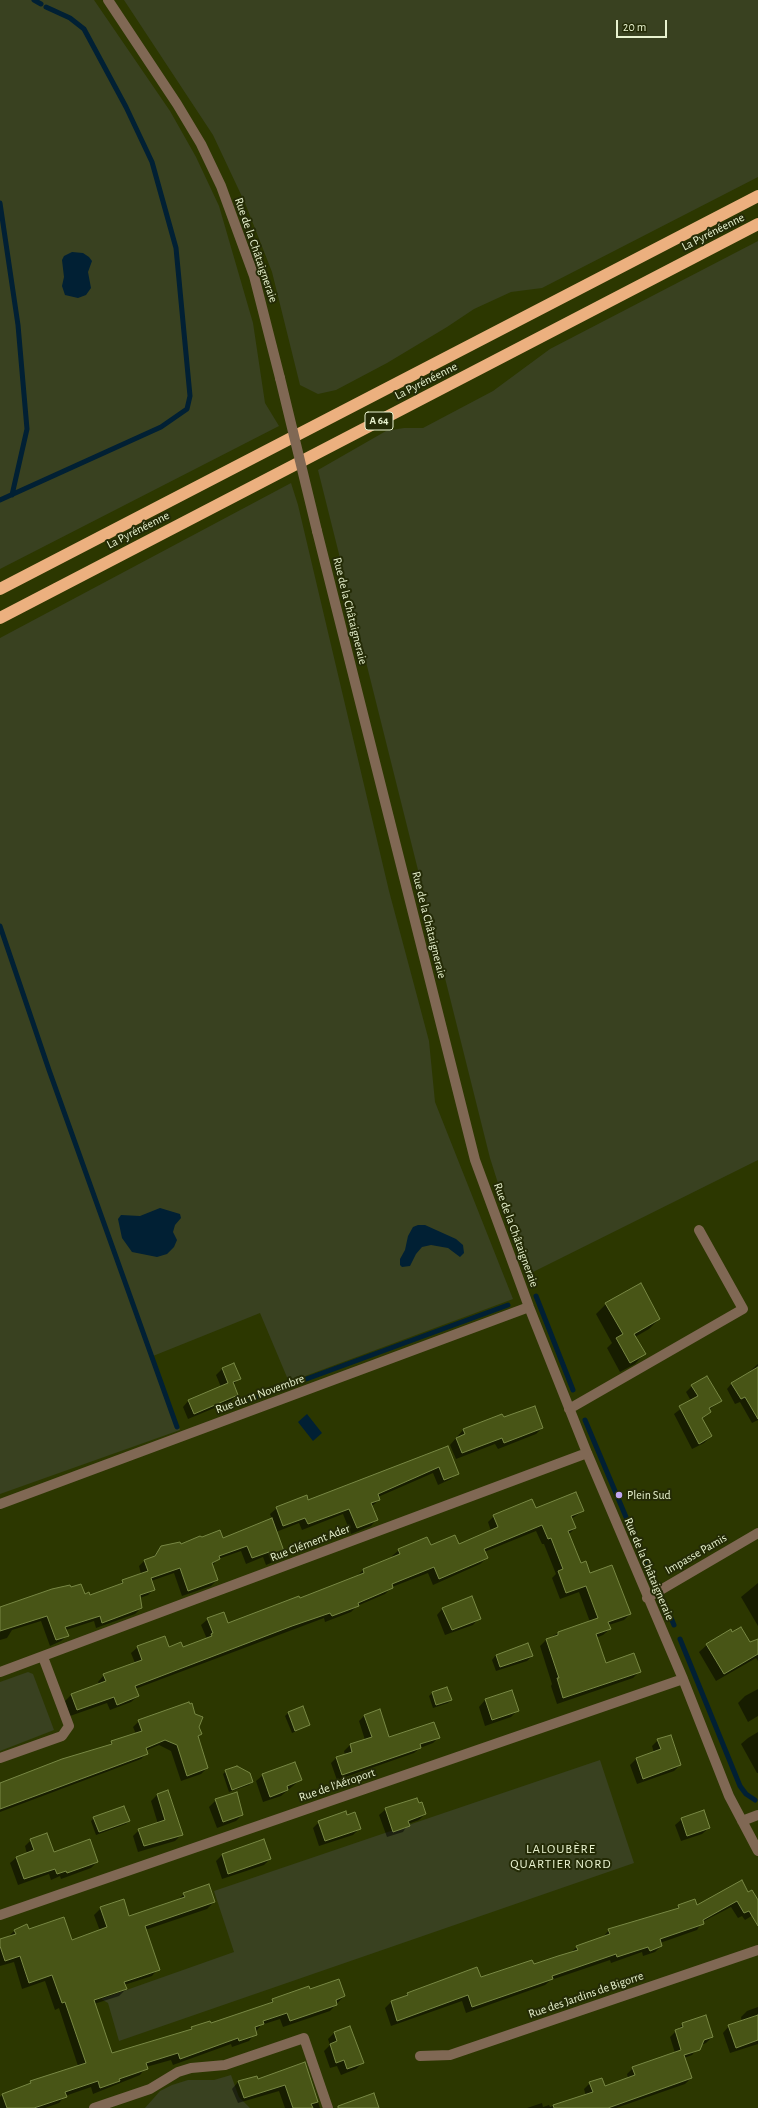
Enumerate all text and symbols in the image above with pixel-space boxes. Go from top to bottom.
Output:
scale bar [618,12,669,38]
text: 20 m [623,21,646,33]
street label: Rue de la Châtaigneraie [231,196,281,304]
street label: La Pyrénéenne [679,210,747,254]
street label: La Pyrénéenne [392,359,460,403]
road number: A 64 [365,412,393,430]
street label: La Pyrénéenne [104,508,172,552]
street label: Rue de la Châtaigneraie [330,556,370,666]
street label: Rue de la Châtaigneraie [409,870,449,980]
street label: Rue de la Châtaigneraie [490,1181,542,1289]
street label: Rue du 11 Novembre [213,1371,307,1417]
place label: Plein Sud [627,1488,671,1502]
marker: Plein Sud [614,1490,624,1500]
street label: Rue de la Châtaigneraie [621,1516,677,1622]
street label: Rue Clément Ader [268,1521,352,1565]
street label: Impasse Pamis [663,1531,729,1577]
street label: Rue de l'Aéroport [297,1765,377,1805]
district label: LALOUBÈRE QUARTIER NORD [510,1841,612,1872]
street label: Rue des Jardins de Bigorre [527,1969,645,2021]

